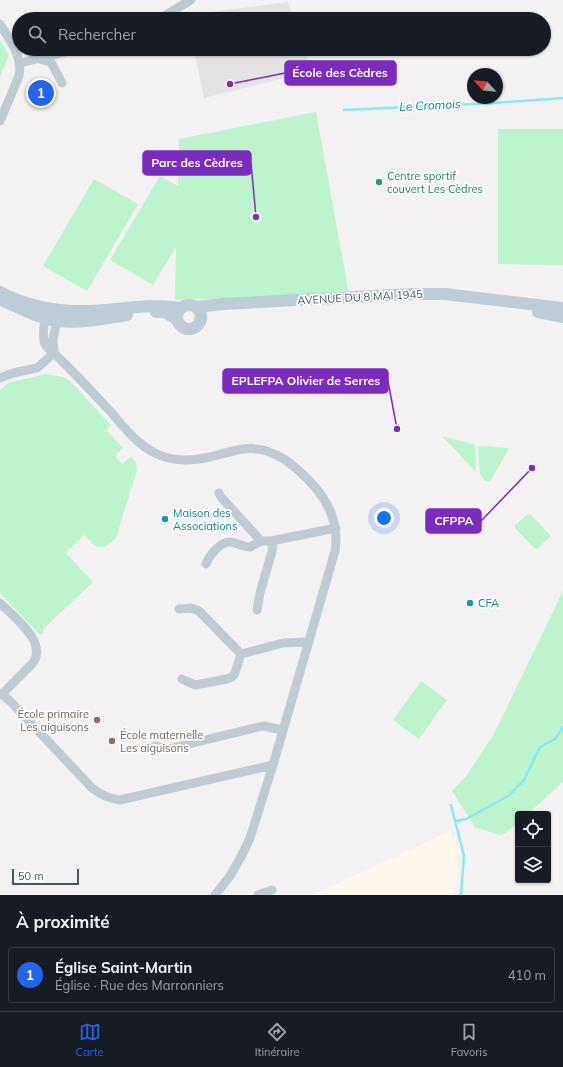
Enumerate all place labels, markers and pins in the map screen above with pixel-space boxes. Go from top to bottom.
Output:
callout: École des Cèdres [285,61,396,85]
pin: 1 [28,78,54,108]
callout: Parc des Cèdres [143,151,251,175]
place label: Centre sportif couvert Les Cèdres [387,169,483,196]
marker: Centre sportif couvert Les Cèdres [374,177,384,187]
callout: EPLEFPA Olivier de Serres [223,369,388,393]
place label: Maison des Associations [173,506,238,533]
callout: CFPPA [426,509,481,533]
marker: Maison des Associations [160,514,170,524]
place label: CFA [478,596,499,610]
marker: CFA [465,598,475,608]
place label: École primaire Les aiguisons [17,707,89,734]
marker: École primaire Les aiguisons [92,715,102,725]
place label: École maternelle Les aiguisons [120,728,203,755]
marker: École maternelle Les aiguisons [107,736,117,746]

